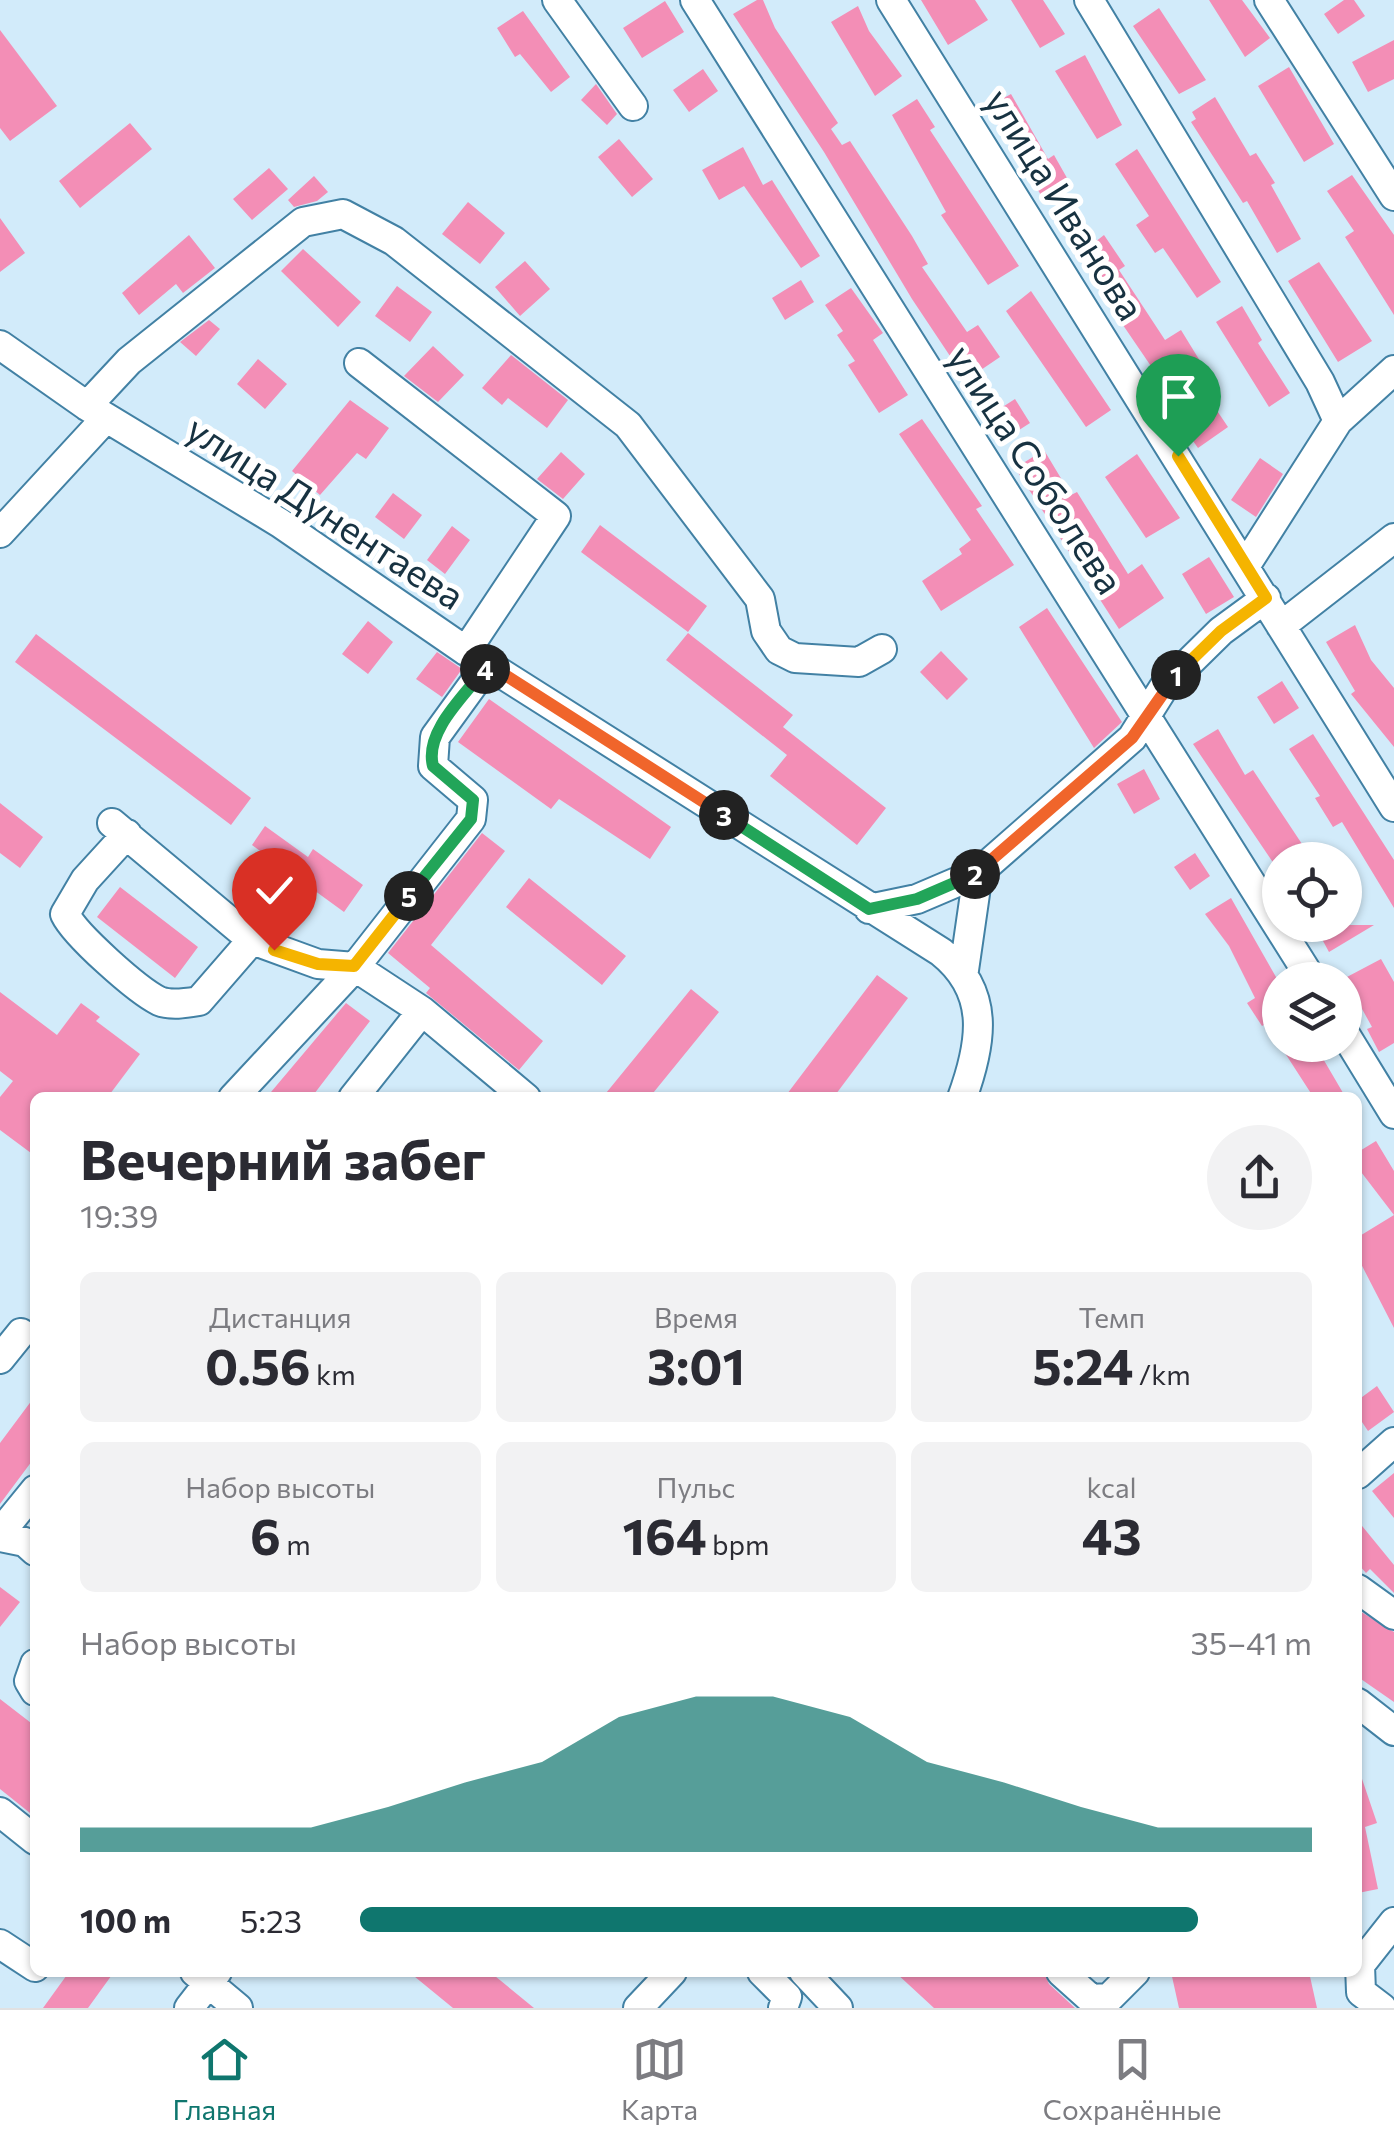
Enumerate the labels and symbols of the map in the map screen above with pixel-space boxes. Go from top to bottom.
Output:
street label: улица Иванова [976,79,1156,328]
street label: улица Соболева [939,335,1135,602]
pin [1136,354,1221,457]
street label: улица Дунентаева [179,404,474,618]
pin: 4 [460,644,510,694]
pin: 1 [1151,650,1201,700]
pin: 3 [699,790,749,840]
pin [232,848,317,951]
pin: 2 [950,849,1000,899]
pin: 5 [384,871,434,921]

